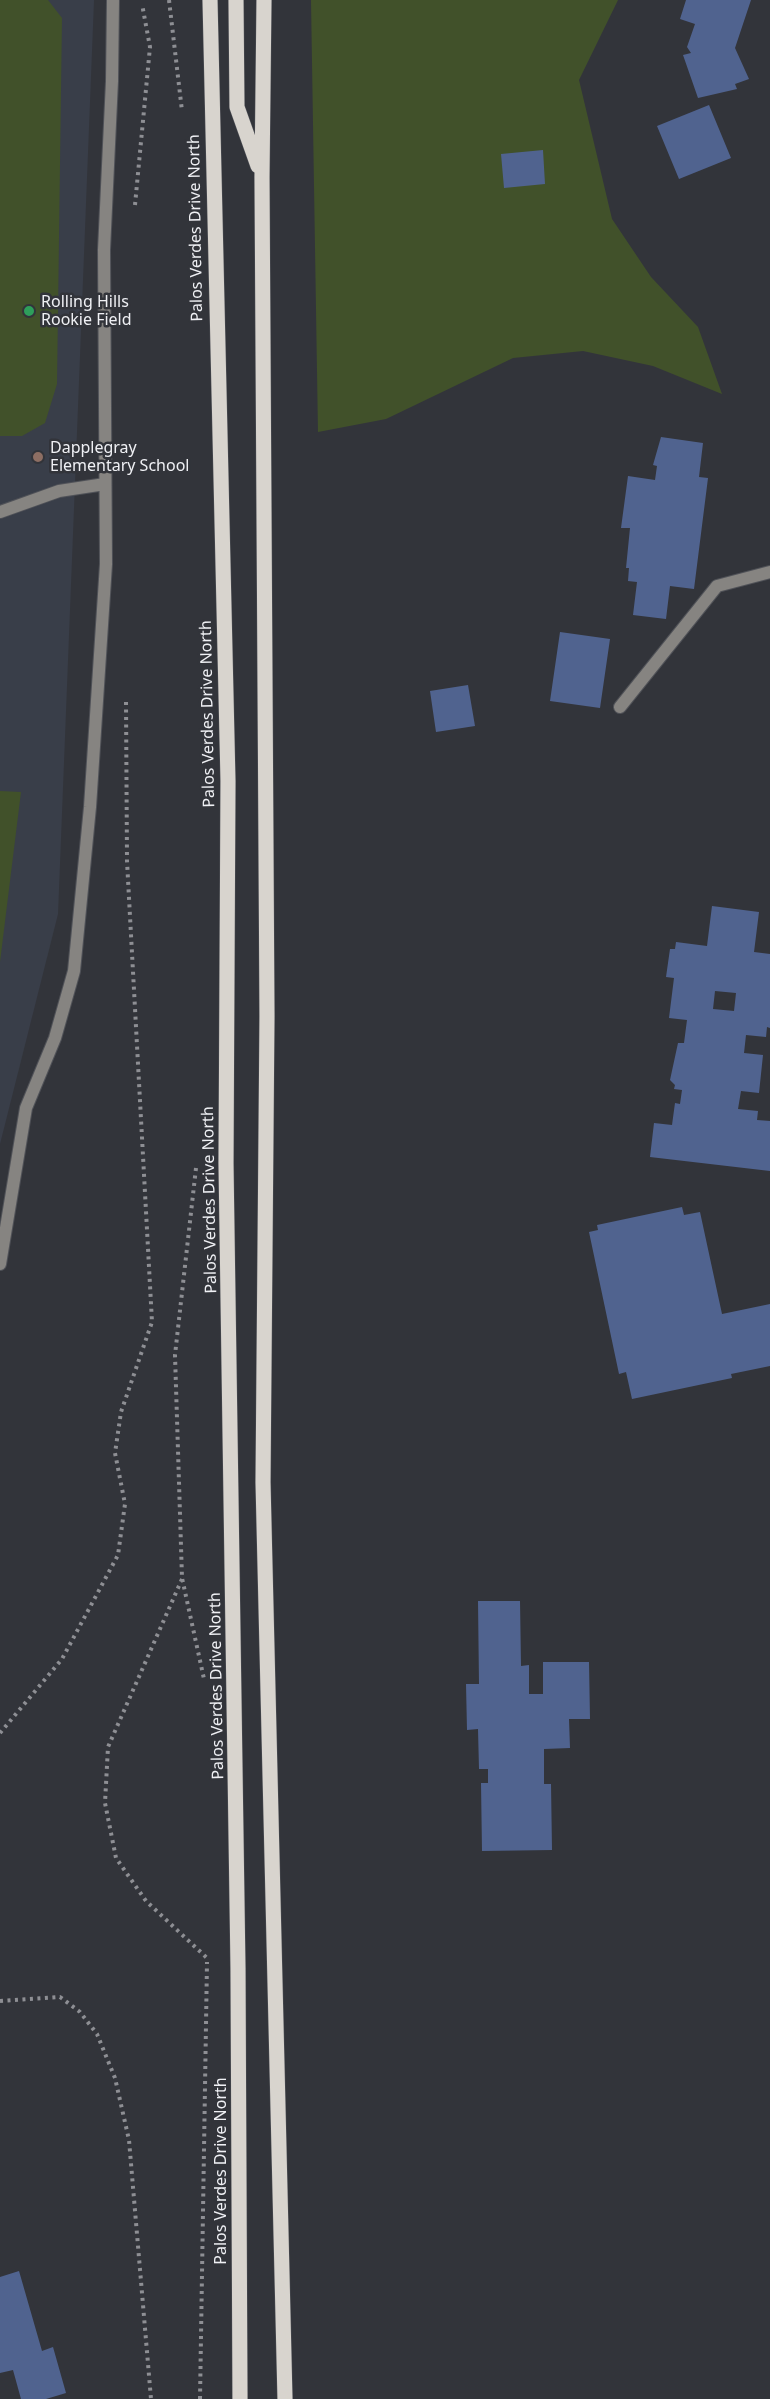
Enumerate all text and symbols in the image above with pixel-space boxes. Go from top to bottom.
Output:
street label: Palos Verdes Drive North [185,134,207,322]
place label: Rolling Hills Rookie Field [41,292,132,330]
marker: Rolling Hills Rookie Field [22,304,36,318]
place label: Dapplegray Elementary School [50,438,189,476]
marker: Dapplegray Elementary School [31,450,45,464]
street label: Palos Verdes Drive North [197,620,219,808]
street label: Palos Verdes Drive North [199,1106,221,1294]
street label: Palos Verdes Drive North [206,1592,228,1780]
street label: Palos Verdes Drive North [211,2077,231,2265]

